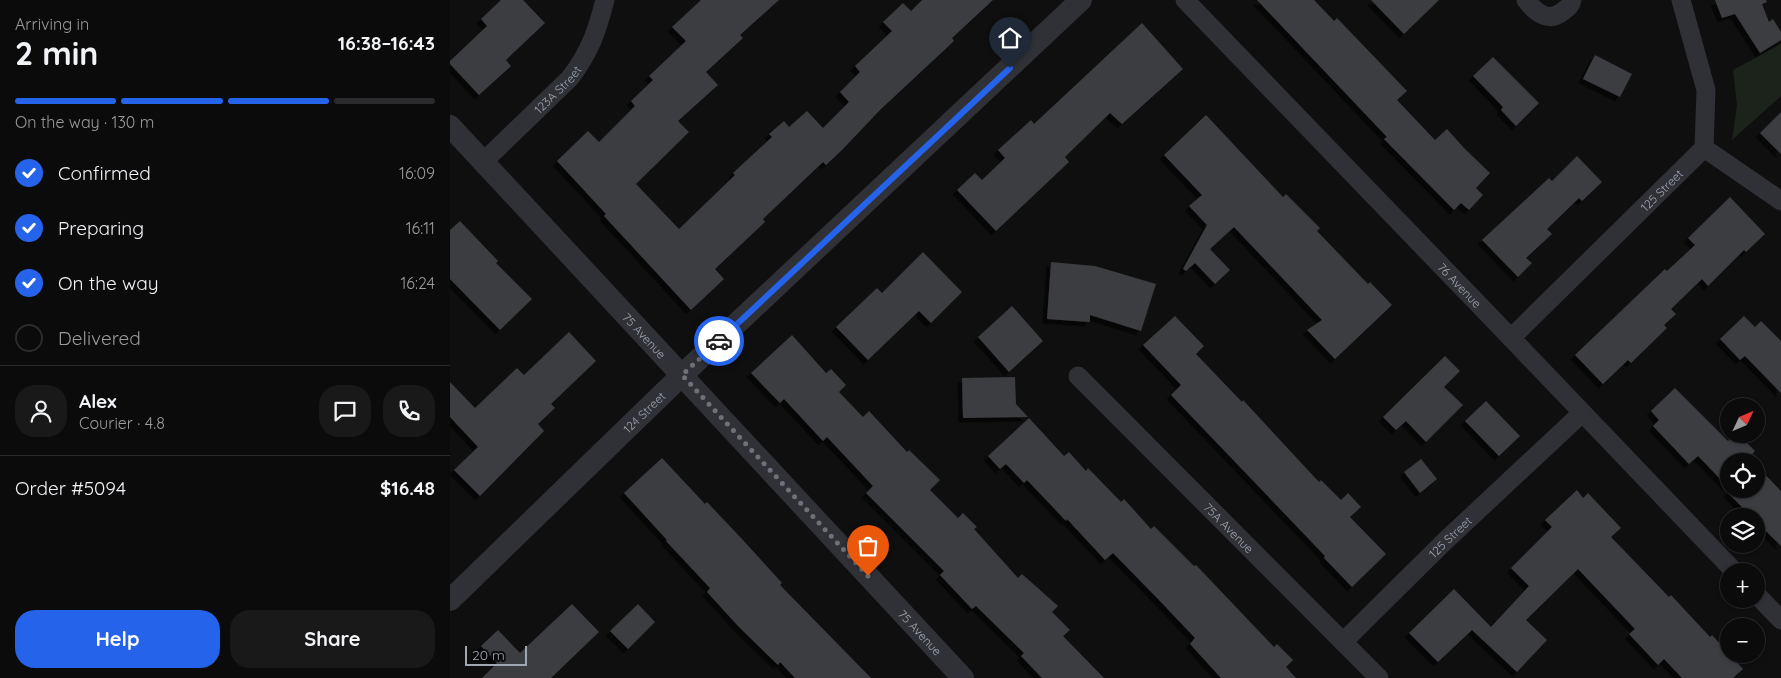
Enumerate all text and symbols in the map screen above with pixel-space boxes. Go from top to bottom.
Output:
text: Arriving in [15,14,89,34]
pin [989,17,1031,68]
icon: home [996,24,1024,52]
text: 16:38–16:43 [338,31,435,55]
text: 2 min [15,33,98,73]
street label: 123A Street [531,63,584,116]
text: On the way · 130 m [15,112,154,132]
icon: check [15,159,43,187]
text: Confirmed [58,161,151,185]
text: 16:09 [399,163,435,183]
street label: 125 Street [1637,166,1686,214]
icon: check [15,214,43,242]
text: Preparing [58,216,144,240]
text: 16:11 [406,218,435,238]
street label: 76 Avenue [1435,259,1485,311]
icon: check [15,269,43,297]
text: On the way [58,271,159,295]
text: 16:24 [400,273,435,293]
street label: 75 Avenue [620,309,670,362]
courier [694,316,744,366]
text: Delivered [58,326,141,350]
icon: car [705,327,733,355]
button: person [15,385,67,437]
button: chat [319,385,371,437]
button: phone [383,385,435,437]
street label: 124 Street [619,388,668,436]
text: Alex [79,389,117,413]
north arrow [1720,398,1765,442]
map controls [1720,398,1765,663]
text: Courier · 4.8 [79,413,165,433]
button: locate [1720,453,1765,498]
text: Order #5094 [15,476,126,500]
text: $16.48 [380,476,435,500]
street label: 75A Avenue [1201,499,1257,556]
button: layers [1720,508,1765,553]
street label: 125 Street [1425,513,1475,561]
pin [847,525,889,576]
icon: bag [854,532,882,560]
button: + [1720,563,1765,608]
street label: 75 Avenue [895,606,945,658]
button: Help [15,610,220,668]
button: Share [230,610,435,668]
button: − [1720,618,1765,663]
scale bar [465,643,528,666]
text: 20 m [472,646,505,664]

